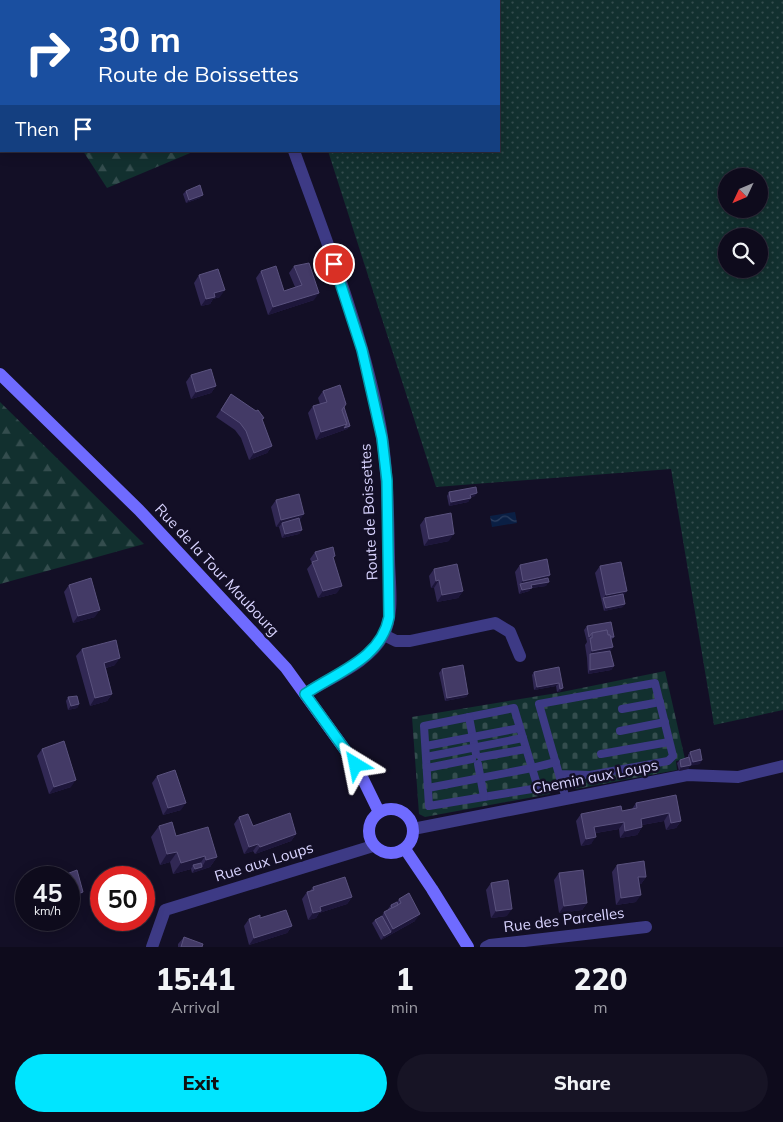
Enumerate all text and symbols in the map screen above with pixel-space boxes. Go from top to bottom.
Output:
text: 30 m [98,17,181,61]
icon: right [15,20,80,85]
text: Route de Boissettes [98,60,299,88]
icon: arrive [69,115,97,143]
text: Then [15,117,59,141]
north arrow [718,168,768,218]
map controls [718,168,768,278]
button: search [718,228,768,278]
pin [313,243,355,285]
icon: arrive [320,250,348,278]
street label: Route de Boissettes [355,443,382,581]
street label: Rue de la Tour Maubourg [151,499,284,640]
position arrow [329,738,381,790]
street label: Chemin aux Loups [530,755,660,798]
street label: Rue aux Loups [212,837,316,886]
speed limit sign: 50 [90,866,155,931]
text: 45 [32,877,63,908]
text: km/h [34,903,61,918]
street label: Rue des Parcelles [502,903,625,936]
text: 15:41 [155,960,235,998]
text: 1 [395,960,413,998]
text: 220 [574,960,628,998]
text: Arrival [171,997,220,1017]
text: min [391,997,418,1017]
text: m [593,997,608,1017]
button: Exit [15,1054,387,1112]
button: Share [397,1054,768,1112]

